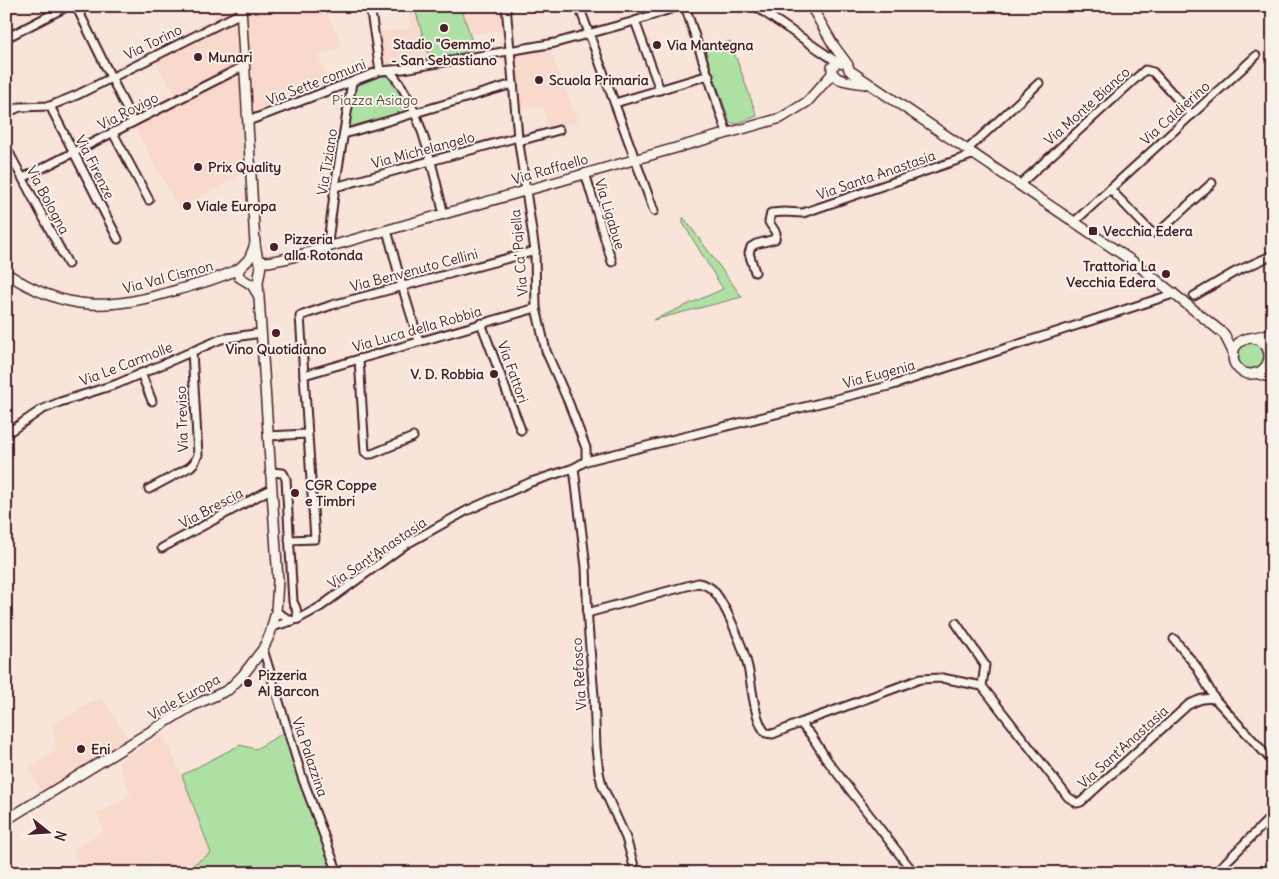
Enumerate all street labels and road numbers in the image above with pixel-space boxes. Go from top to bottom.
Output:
street label: Via Torino [121,20,185,64]
street label: Via Sette comuni [264,55,368,109]
street label: Via Monte Bianco [1040,63,1134,149]
street label: Via Caldierino [1137,77,1214,149]
street label: Via Rovigo [95,88,161,134]
street label: Via Tiziano [313,127,341,197]
street label: Via Michelangelo [369,128,477,172]
street label: Via Firenze [71,132,119,202]
street label: Via Santa Anastasia [814,146,938,204]
street label: Via Raffaello [510,149,590,188]
street label: Via Bologna [22,163,74,237]
street label: Via Ligabue [591,176,629,252]
street label: Via Ca' Pajella [506,209,532,297]
street label: Via Benvenuto Cellini [348,244,480,296]
street label: Via Val Cismon [121,256,215,298]
street label: Via Luca della Robbia [350,302,484,356]
street label: Via Le Carmolle [77,338,175,390]
street label: Via Fattori [493,339,533,405]
street label: Via Eugenia [841,356,917,392]
street label: Via Treviso [172,385,192,453]
street label: Via Brescia [176,484,246,532]
street label: Via Sant'Anastasia [324,513,430,593]
street label: Via Refosco [567,637,591,711]
street label: Viale Europa [145,670,223,724]
street label: Via Sant'Anastasia [1074,702,1172,792]
street label: Via Palazzina [288,715,332,799]

